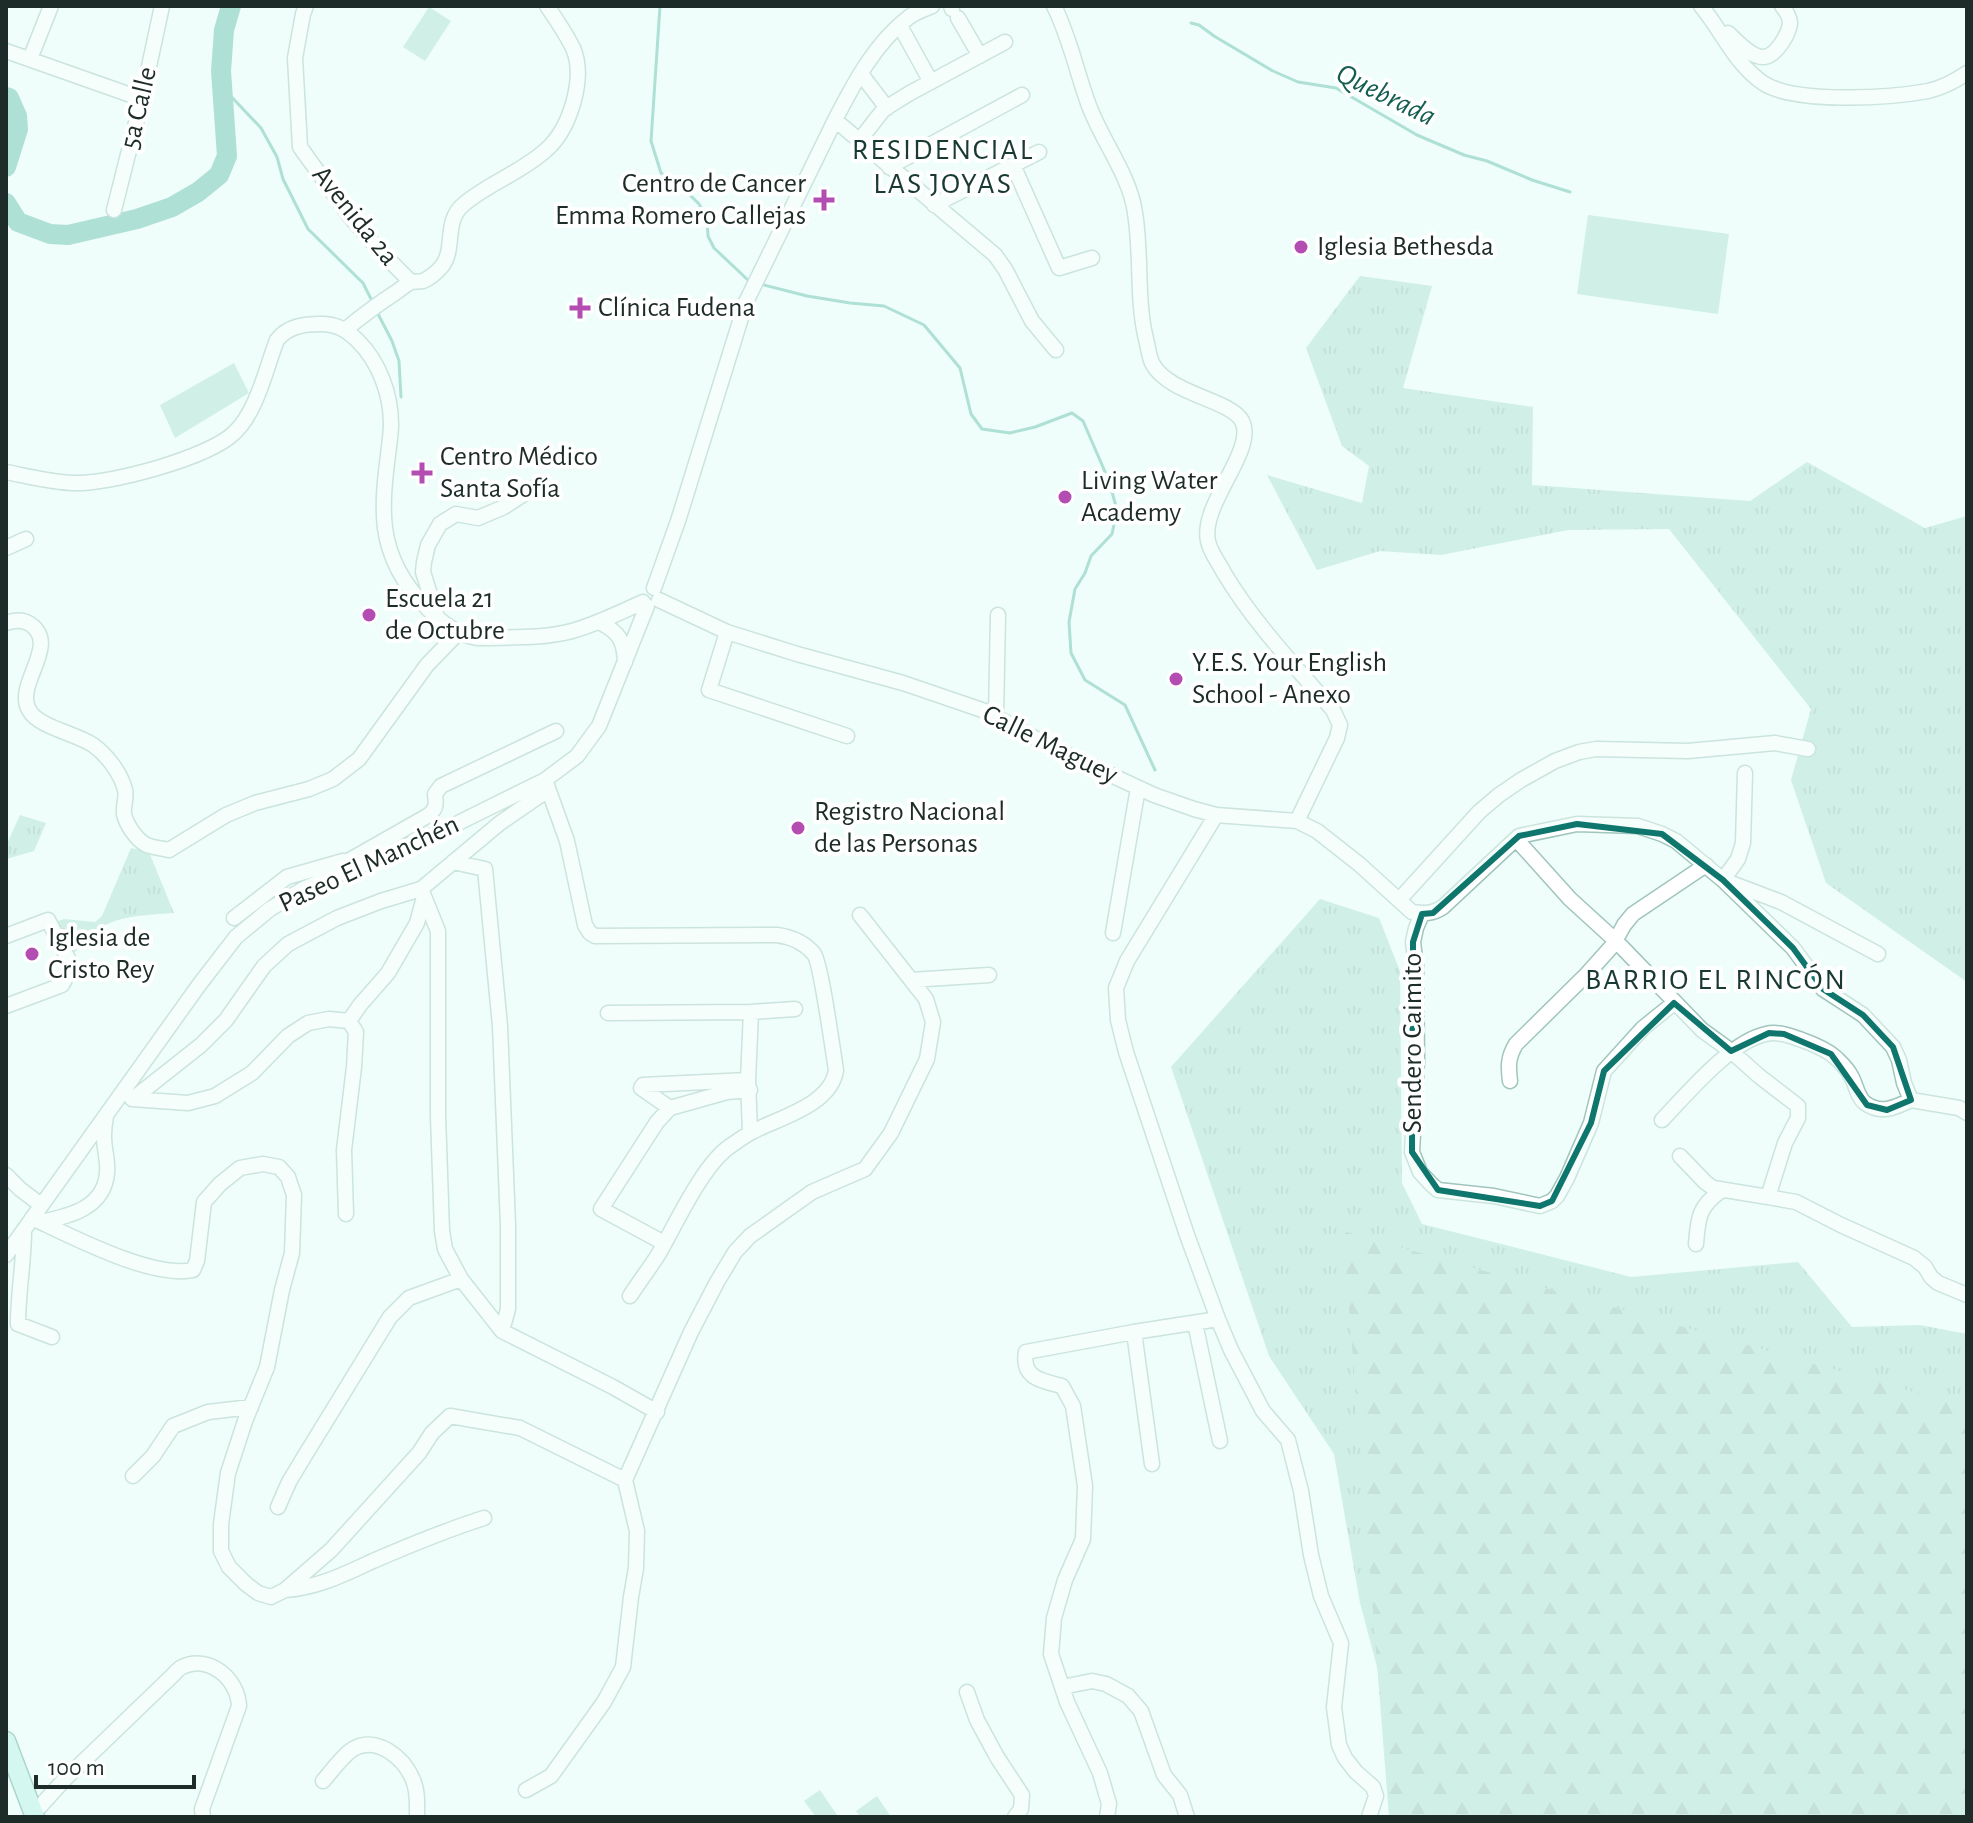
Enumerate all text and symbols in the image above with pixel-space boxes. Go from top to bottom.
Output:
water label: Quebrada [1332,58,1440,132]
street label: 5a Calle [116,64,162,152]
district label: RESIDENCIAL LAS JOYAS [852,135,1034,199]
street label: Avenida 2a [307,161,403,271]
place label: Centro de Cancer Emma Romero Callejas [555,170,806,230]
marker: Centro de Cancer Emma Romero Callejas [813,189,835,211]
place label: Iglesia Bethesda [1317,233,1494,261]
marker: Iglesia Bethesda [1292,238,1310,256]
place label: Clínica Fudena [598,294,755,322]
marker: Clínica Fudena [569,297,591,319]
place label: Centro Médico Santa Sofía [440,443,598,503]
marker: Centro Médico Santa Sofía [411,462,433,484]
place label: Living Water Academy [1081,467,1218,527]
marker: Living Water Academy [1056,488,1074,506]
place label: Escuela 21 de Octubre [385,585,505,645]
marker: Escuela 21 de Octubre [360,606,378,624]
place label: Y.E.S. Your English School - Anexo [1192,649,1387,709]
marker: Y.E.S. Your English School - Anexo [1167,670,1185,688]
street label: Calle Maguey [978,700,1122,790]
place label: Registro Nacional de las Personas [814,798,1005,858]
street label: Paseo El Manchén [275,810,463,918]
marker: Registro Nacional de las Personas [789,819,807,837]
place label: Iglesia de Cristo Rey [48,924,155,984]
marker: Iglesia de Cristo Rey [23,945,41,963]
street label: Sendero Caimito [1399,953,1427,1133]
district label: BARRIO EL RINCÓN [1585,963,1847,995]
scale bar [36,1739,194,1789]
text: 100 m [48,1756,105,1780]

